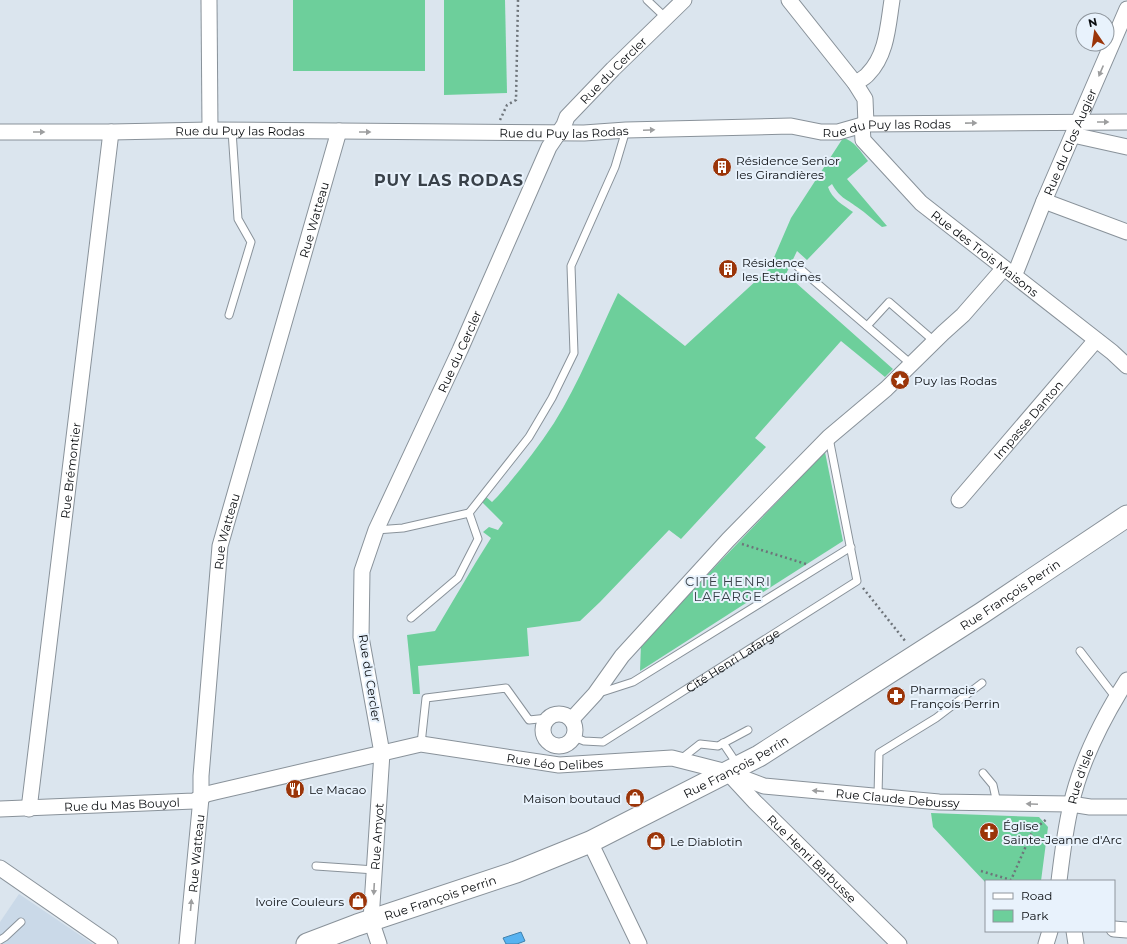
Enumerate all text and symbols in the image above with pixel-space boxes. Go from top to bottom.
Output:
north arrow [1075,12,1115,52]
text: N [1087,14,1099,30]
street label: Rue du Cercler [576,33,650,107]
one-way arrow [1098,66,1104,77]
street label: Rue du Clos Augier [1040,86,1099,198]
street label: Rue du Puy las Rodas [822,116,951,140]
one-way arrow [1097,119,1110,125]
one-way arrow [965,120,978,126]
street label: Rue du Puy las Rodas [175,122,305,138]
street label: Rue du Puy las Rodas [499,122,629,141]
one-way arrow [643,126,655,133]
one-way arrow [359,128,371,135]
one-way arrow [33,129,46,135]
place label: Résidence Senior les Girandières [736,153,840,182]
building icon: Résidence Senior les Girandières [711,156,733,178]
district label: PUY LAS RODAS [374,171,524,190]
street label: Rue Watteau [296,180,332,259]
street label: Rue des Trois Maisons [929,207,1042,300]
place label: Résidence les Estudines [742,255,821,284]
building icon: Résidence les Estudines [717,258,739,280]
street label: Rue du Cercler [434,308,484,395]
place icon: Puy las Rodas [889,369,911,391]
place label: Puy las Rodas [914,373,997,388]
street label: Impasse Danton [990,377,1066,462]
street label: Rue Brémontier [57,421,83,519]
street label: Rue Watteau [211,491,242,570]
street label: Rue François Perrin [957,556,1063,633]
district label: CITÉ HENRI LAFARGE [685,573,771,604]
street label: Cité Henri Lafarge [683,625,782,695]
street label: Rue du Cercler [356,633,384,723]
place label: Pharmacie François Perrin [910,682,1000,711]
pharmacy icon: Pharmacie François Perrin [885,685,907,707]
street label: Rue François Perrin [681,732,791,801]
street label: Rue d'Isle [1064,746,1096,806]
street label: Rue Léo Delibes [506,750,604,773]
restaurant icon: Le Macao [284,778,306,800]
place label: Le Macao [309,782,366,797]
street label: Rue Claude Debussy [835,785,960,810]
shop icon: Maison boutaud [624,787,646,809]
one-way arrow [812,787,824,794]
place label: Maison boutaud [523,791,621,806]
street label: Rue du Mas Bouyol [64,794,180,814]
one-way arrow [1025,801,1038,807]
street label: Rue Amyot [367,802,386,870]
street label: Rue Henri Barbusse [764,811,860,906]
street label: Rue Watteau [184,814,207,893]
place label: Église Sainte-Jeanne d'Arc [1003,818,1122,847]
church icon: Église Sainte-Jeanne d'Arc [978,821,1000,843]
shop icon: Le Diablotin [645,830,667,852]
place label: Le Diablotin [670,834,743,849]
street label: Rue François Perrin [382,872,498,923]
legend [985,880,1115,932]
one-way arrow [370,883,377,895]
text: Road [1021,888,1052,903]
shop icon: Ivoire Couleurs [347,890,369,912]
place label: Ivoire Couleurs [255,894,344,909]
one-way arrow [188,899,194,911]
text: Park [1021,908,1049,923]

